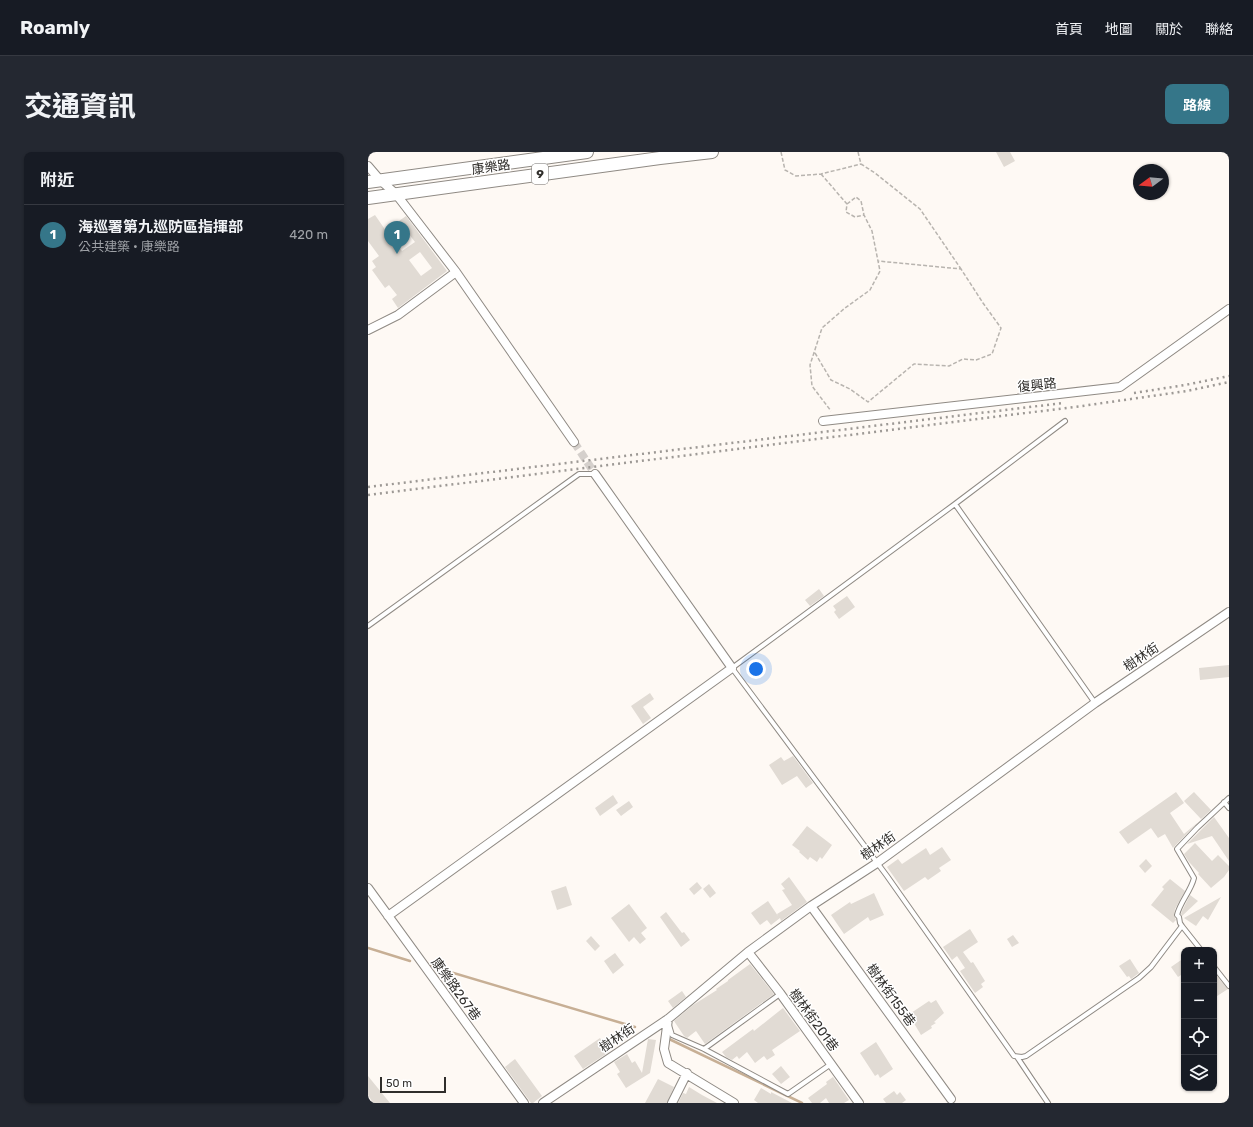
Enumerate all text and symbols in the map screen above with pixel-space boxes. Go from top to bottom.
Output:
text: Roamly [20,16,90,39]
text: 首頁 [1055,21,1083,38]
text: 地圖 [1105,21,1133,38]
text: 關於 [1155,21,1183,38]
text: 聯絡 [1205,21,1233,38]
button: 路線 [1165,84,1229,124]
text: 交通資訊 [24,90,136,123]
street label: 康樂路 [471,157,511,177]
road number: 9 [532,164,548,184]
north arrow [1133,164,1169,200]
text: 附近 [40,170,74,190]
text: 海巡署第九巡防區指揮部 [78,218,243,236]
pin: 1 [384,221,410,254]
text: 1 [50,227,56,242]
text: 420 m [289,227,328,242]
text: 公共建築 · 康樂路 [78,239,180,254]
street label: 復興路 [1017,376,1057,394]
street label: 樹林街 [1121,640,1161,674]
your location [746,659,766,679]
street label: 樹林街 [858,829,898,863]
map controls [1181,947,1217,1091]
button: + [1181,947,1217,983]
street label: 康樂路267巷 [428,955,484,1023]
street label: 樹林街155巷 [863,961,919,1029]
button: − [1181,983,1217,1019]
street label: 樹林街201巷 [786,986,842,1054]
button: locate [1181,1019,1217,1055]
street label: 樹林街 [597,1021,637,1055]
button: layers [1181,1055,1217,1091]
scale bar [380,1075,446,1094]
text: 50 m [386,1077,412,1090]

